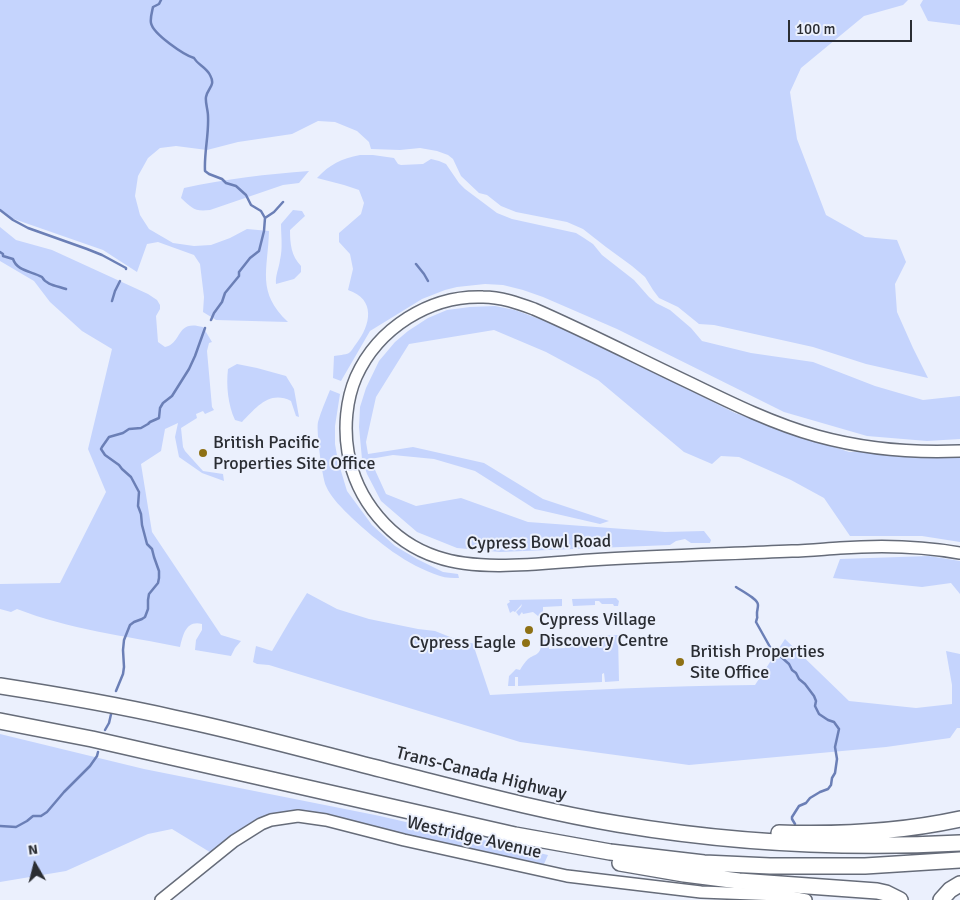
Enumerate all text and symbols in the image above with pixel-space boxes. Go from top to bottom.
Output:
scale bar [790,10,914,42]
text: 100 m [796,20,836,38]
place label: British Pacific Properties Site Office [213,432,375,474]
marker: British Pacific Properties Site Office [197,447,209,459]
street label: Cypress Bowl Road [466,531,612,555]
place label: Cypress Village Discovery Centre [539,609,669,652]
marker: Cypress Village Discovery Centre [523,624,535,636]
place label: Cypress Eagle [409,632,516,654]
marker: Cypress Eagle [520,637,532,649]
place label: British Properties Site Office [690,641,825,684]
marker: British Properties Site Office [674,656,686,668]
street label: Trans-Canada Highway [393,742,569,806]
street label: Westridge Avenue [404,812,544,864]
north arrow [10,840,60,890]
text: N [27,841,39,859]

